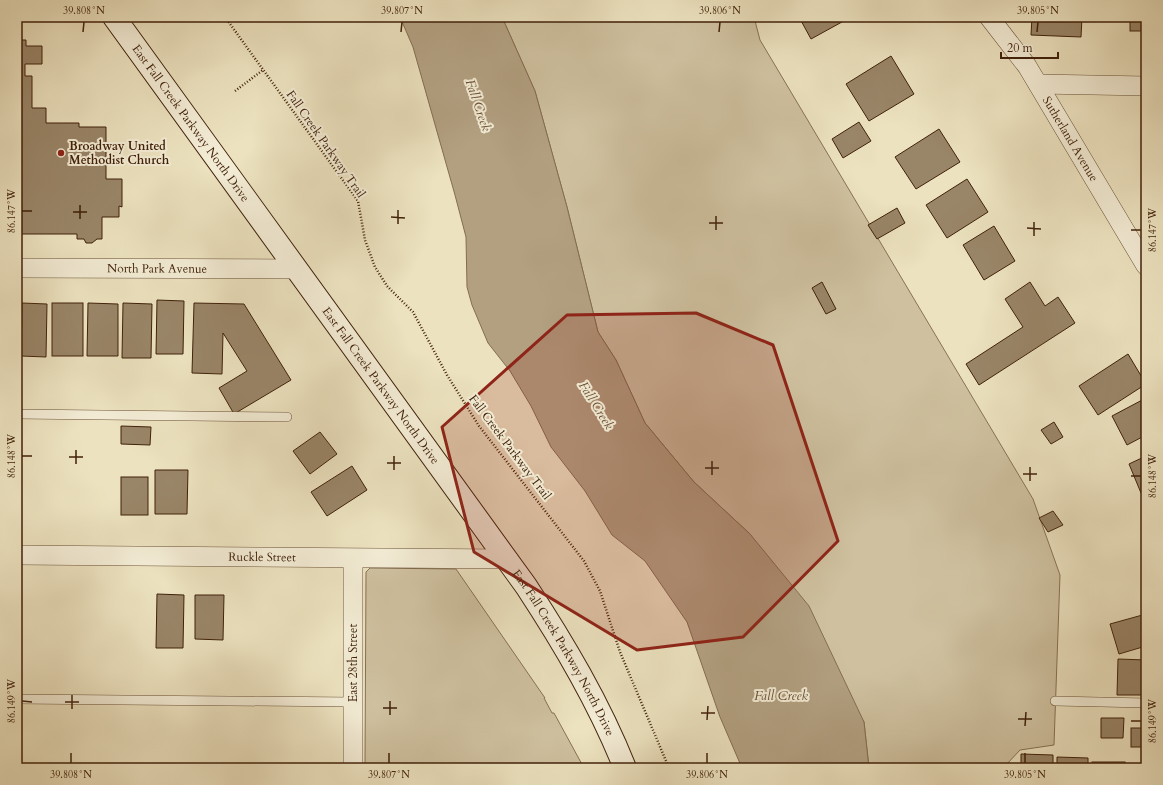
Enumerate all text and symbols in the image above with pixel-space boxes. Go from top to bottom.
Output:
text: 39.808°N [63,4,105,18]
text: 39.807°N [381,4,423,18]
text: 39.806°N [699,4,741,18]
text: 39.805°N [1017,4,1059,18]
scale bar [1001,34,1058,60]
text: 20 m [1007,40,1034,56]
street label: East Fall Creek Parkway North Drive [128,41,253,205]
water label: Fall Creek [461,77,495,134]
street label: Fall Creek Parkway Trail [283,87,369,201]
street label: Sutherland Avenue [1039,93,1102,185]
place label: Broadway United Methodist Church [69,138,170,168]
marker: Broadway United Methodist Church [56,148,66,158]
text: 86.147°W [5,188,19,233]
text: 86.147°W [1146,207,1160,252]
street label: North Park Avenue [107,260,207,277]
street label: East Fall Creek Parkway North Drive [319,304,443,467]
water label: Fall Creek [574,378,618,434]
street label: Fall Creek Parkway Trail [465,391,555,503]
text: 86.148°W [5,433,19,478]
text: 86.148°W [1146,453,1160,498]
street label: Ruckle Street [228,549,296,565]
street label: East Fall Creek Parkway North Drive [509,566,618,738]
street label: East 28th Street [345,624,361,702]
text: 86.149°W [5,678,19,723]
water label: Fall Creek [754,687,808,705]
text: 86.149°W [1146,698,1160,743]
text: 39.808°N [50,768,92,782]
text: 39.807°N [368,768,410,782]
text: 39.806°N [686,768,728,782]
text: 39.805°N [1004,768,1046,782]

